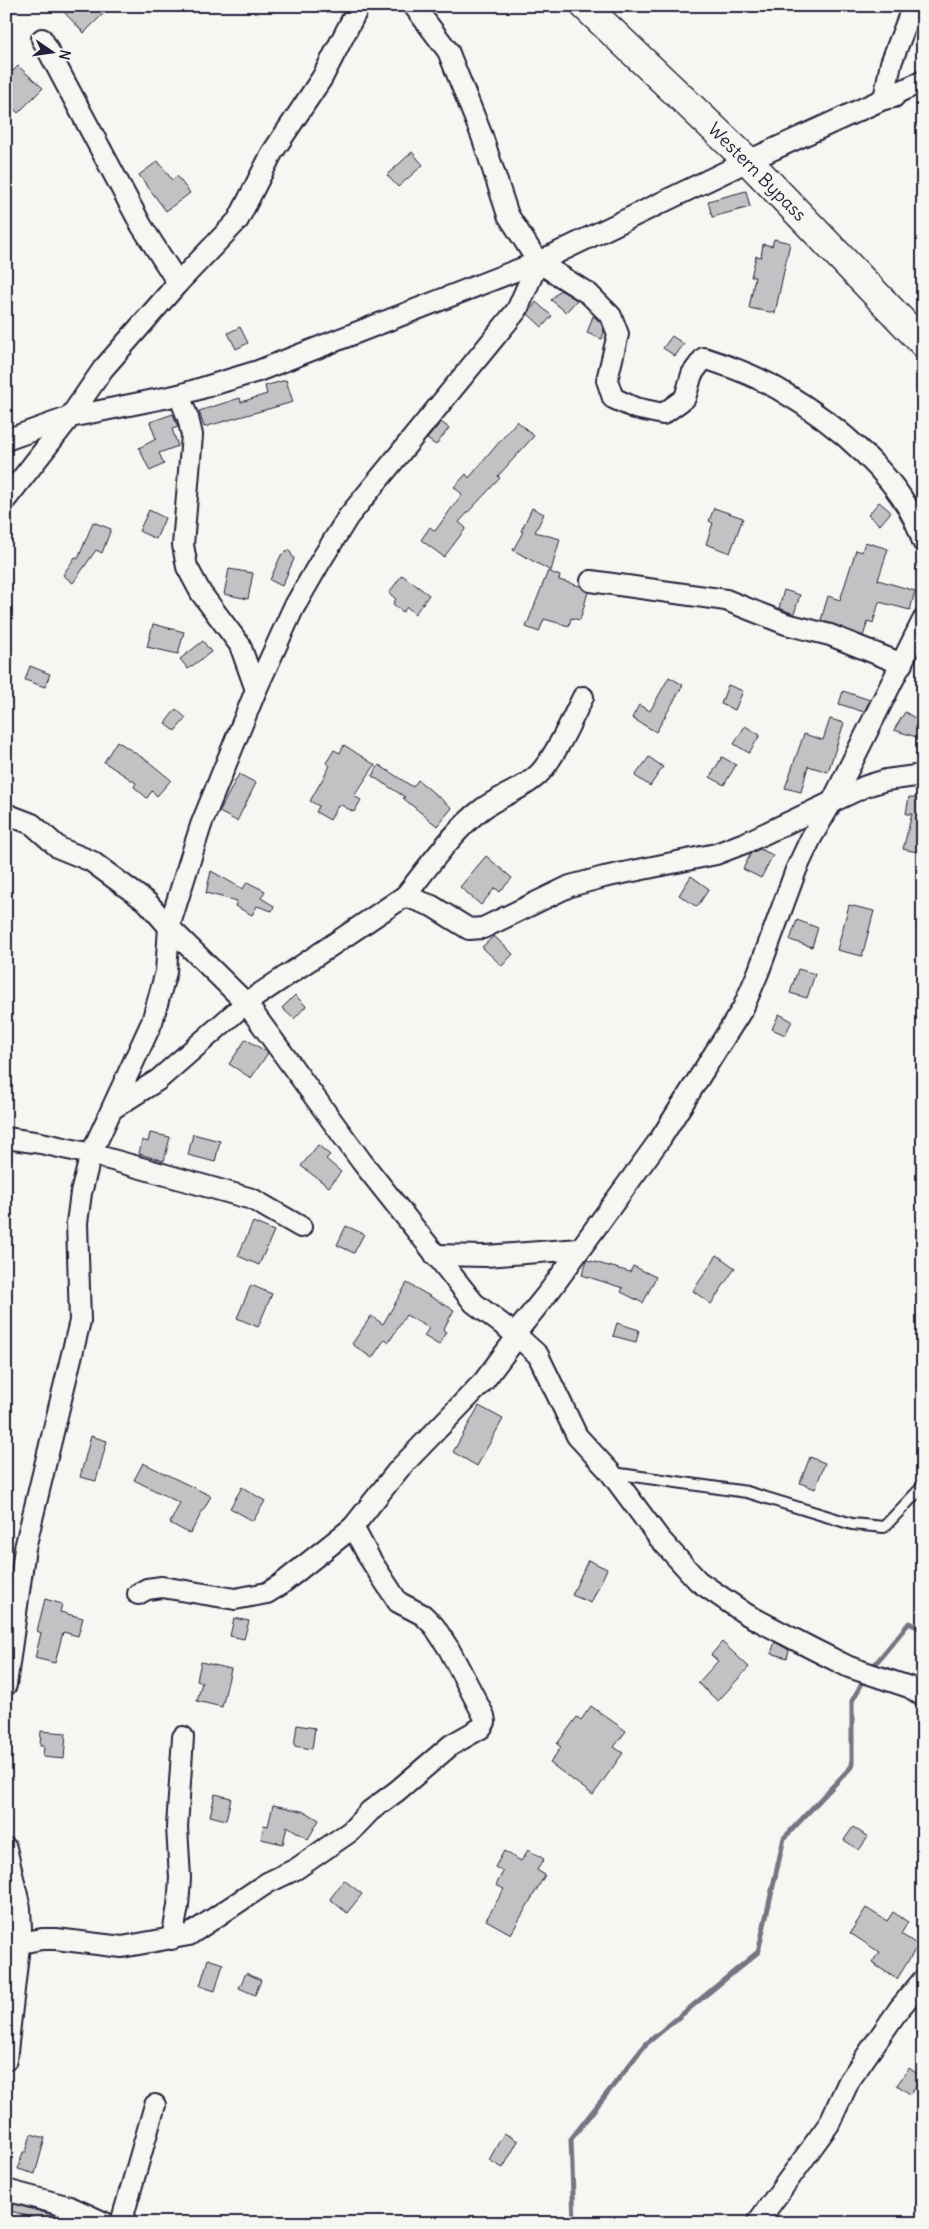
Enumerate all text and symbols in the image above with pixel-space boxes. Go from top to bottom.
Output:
north arrow [28,28,78,78]
text: N [55,48,75,62]
street label: Western Bypass [703,118,811,226]

